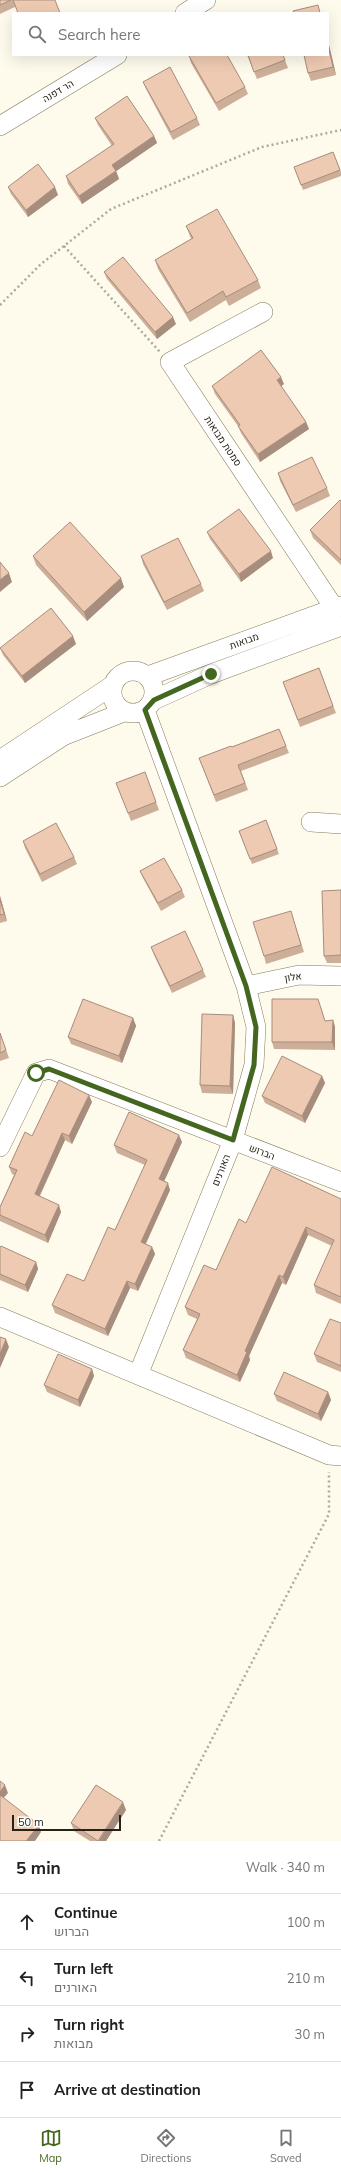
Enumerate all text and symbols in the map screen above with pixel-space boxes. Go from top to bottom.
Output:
search box [12,12,329,56]
icon: search [26,23,48,45]
text: Search here [58,25,140,44]
street label: הר דפנה [40,77,76,105]
street label: סמטת מבואות [201,413,245,469]
street label: מבואות [228,630,260,652]
route end [202,665,220,683]
street label: אלון [283,969,303,985]
route start [27,1064,45,1082]
street label: הברוש [247,1141,277,1163]
street label: האורנים [209,1152,233,1188]
scale bar [12,1813,121,1832]
text: 50 m [18,1815,44,1829]
text: 5 min [16,1857,61,1878]
text: Walk · 340 m [246,1859,325,1875]
text: Continue [54,1903,117,1922]
icon: ahead [16,1911,38,1933]
text: 100 m [287,1914,325,1930]
text: הברוש [54,1923,89,1939]
text: Turn left [54,1959,113,1978]
icon: left [16,1967,38,1989]
text: 210 m [287,1970,325,1986]
text: האורנים [54,1979,97,1995]
text: Turn right [54,2015,124,2034]
icon: right [16,2023,38,2045]
text: 30 m [295,2026,325,2042]
text: מבואות [54,2035,93,2051]
icon: arrive [16,2079,38,2101]
text: Arrive at destination [54,2080,201,2099]
tab: Map [39,2127,62,2165]
tab: Directions [141,2127,191,2165]
tab: Saved [270,2127,302,2165]

